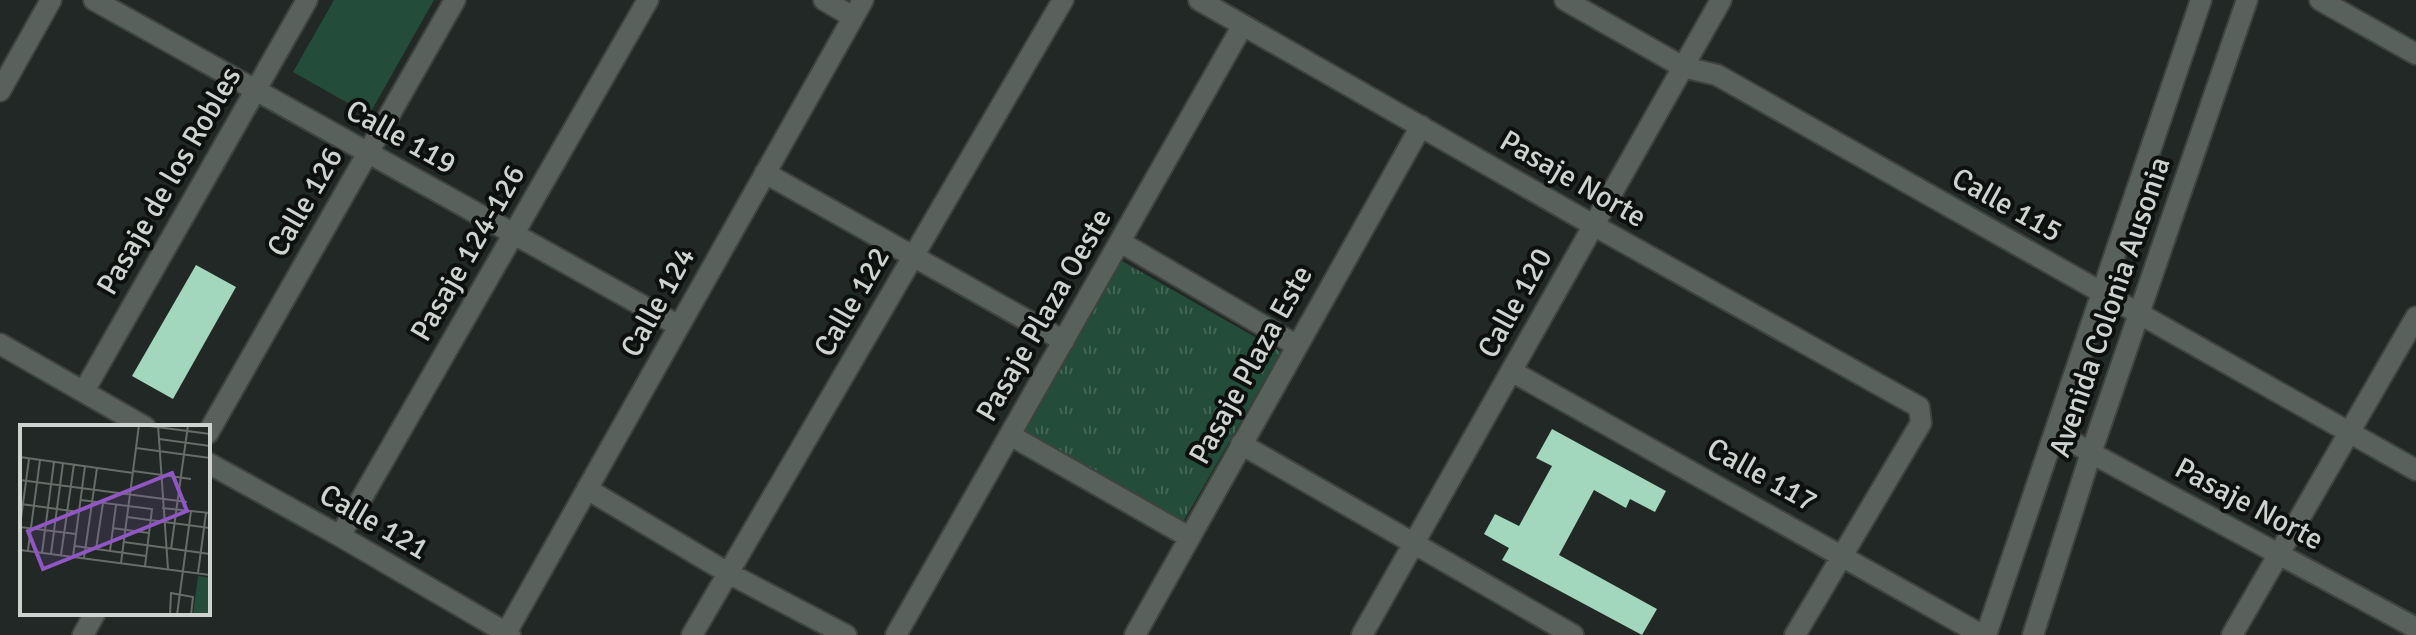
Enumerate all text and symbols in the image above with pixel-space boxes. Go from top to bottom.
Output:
street label: Pasaje de los Robles [89,60,249,302]
street label: Calle 119 [339,92,463,182]
street label: Pasaje Norte [1493,122,1653,236]
street label: Calle 126 [259,141,351,263]
street label: Avenida Colonia Ausonia [2041,152,2179,462]
street label: Pasaje 124-126 [403,158,533,348]
street label: Calle 115 [1945,160,2069,250]
street label: Pasaje Plaza Oeste [968,202,1120,428]
street label: Calle 124 [613,240,703,364]
street label: Calle 122 [806,241,898,363]
street label: Calle 120 [1470,241,1560,365]
street label: Pasaje Plaza Este [1181,259,1321,471]
inset map [20,425,210,615]
street label: Calle 117 [1700,430,1824,520]
street label: Pasaje Norte [2168,449,2330,559]
street label: Calle 121 [313,476,435,568]

